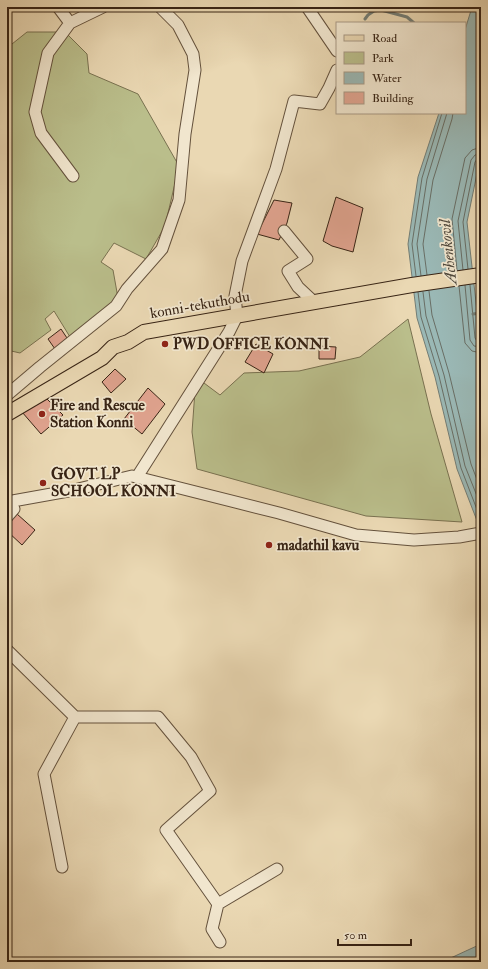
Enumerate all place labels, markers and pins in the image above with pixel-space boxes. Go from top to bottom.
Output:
place label: PWD OFFICE KONNI [173,335,329,354]
marker: PWD OFFICE KONNI [160,339,170,349]
place label: Fire and Rescue Station Konni [50,396,145,432]
marker: Fire and Rescue Station Konni [37,409,47,419]
place label: GOVT LP SCHOOL KONNI [51,465,176,501]
marker: GOVT LP SCHOOL KONNI [38,478,48,488]
place label: madathil kavu [277,536,360,555]
marker: madathil kavu [264,540,274,550]

